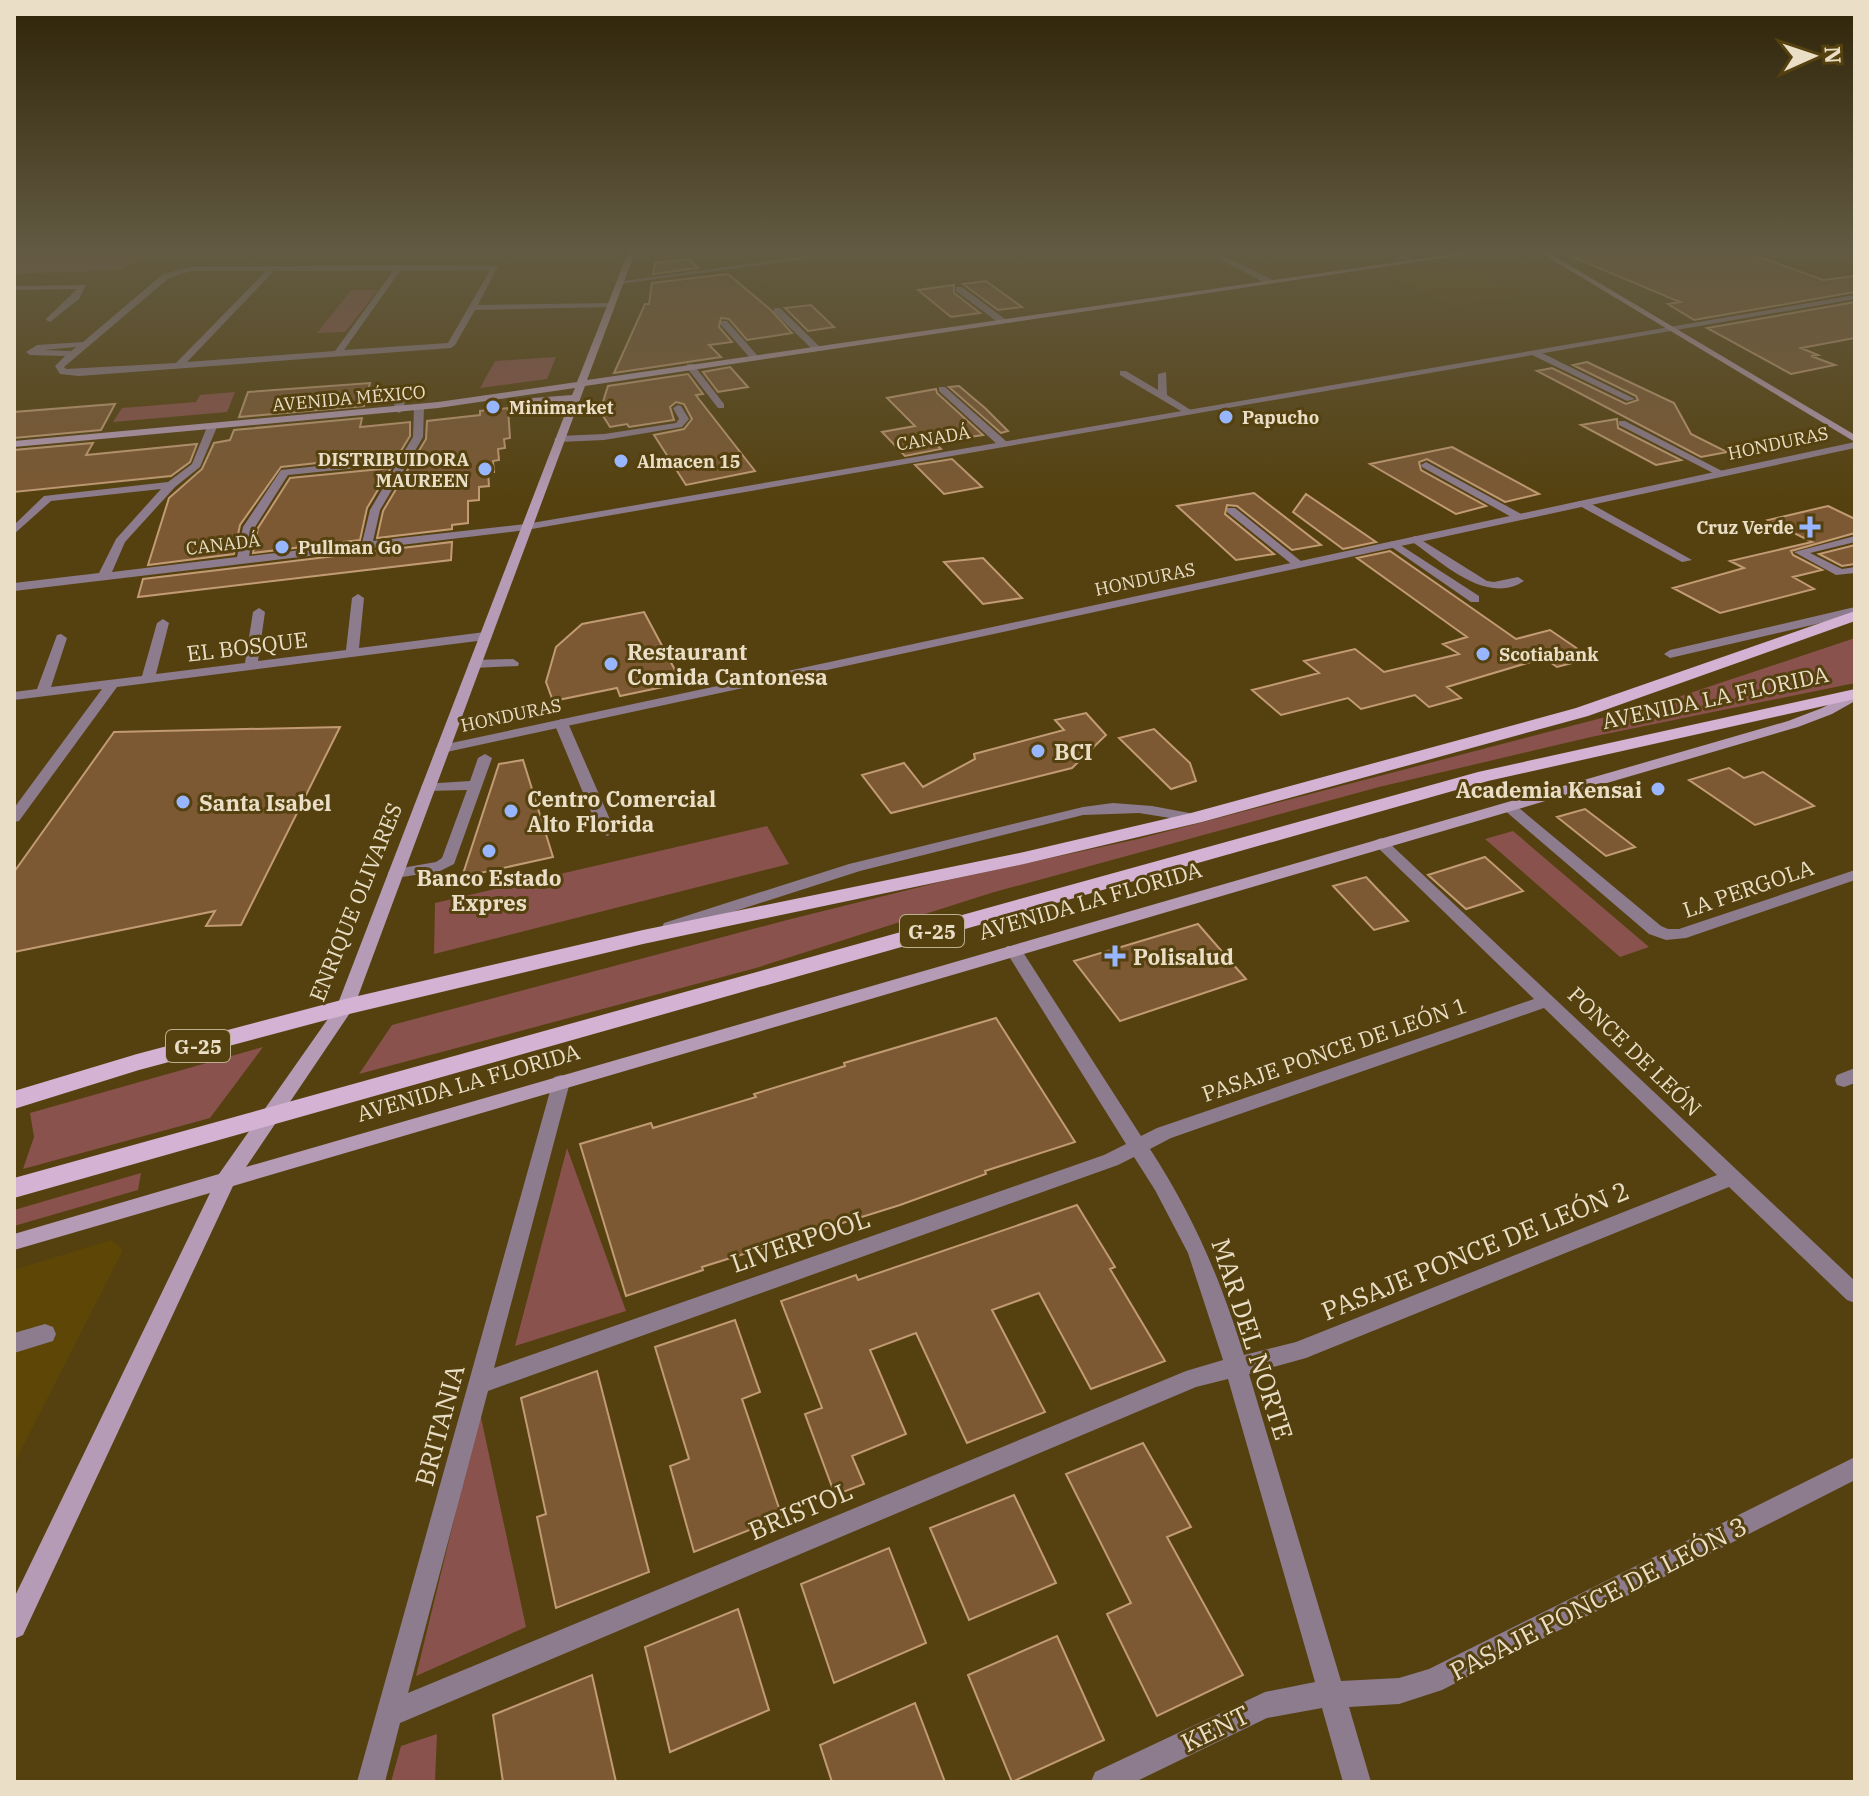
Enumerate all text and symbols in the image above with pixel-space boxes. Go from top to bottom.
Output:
north arrow [1773,16,1853,96]
text: N [1819,45,1848,64]
street label: AVENIDA MÉXICO [271,380,427,416]
place label: Minimarket [509,396,614,419]
marker: Minimarket [484,398,502,416]
place label: Papucho [1242,406,1319,429]
marker: Papucho [1217,408,1235,426]
street label: CANADÁ [894,420,972,456]
street label: HONDURAS [1726,421,1830,465]
place label: DISTRIBUIDORA MAUREEN [318,448,469,492]
place label: Almacen 15 [637,450,741,473]
marker: Almacen 15 [612,452,630,470]
marker: DISTRIBUIDORA MAUREEN [476,460,494,478]
place label: Cruz Verde [1696,516,1794,539]
marker: Cruz Verde [1801,518,1819,536]
street label: CANADÁ [185,528,262,560]
place label: Pullman Go [298,536,402,559]
marker: Pullman Go [273,538,291,556]
street label: HONDURAS [1093,557,1197,601]
street label: EL BOSQUE [185,624,309,668]
place label: Restaurant Comida Cantonesa [627,637,828,691]
place label: Scotiabank [1499,643,1599,666]
marker: Scotiabank [1474,645,1492,663]
marker: Restaurant Comida Cantonesa [602,655,620,673]
street label: AVENIDA LA FLORIDA [1599,659,1831,735]
street label: HONDURAS [459,693,563,737]
place label: BCI [1054,737,1093,766]
marker: BCI [1029,742,1047,760]
place label: Academia Kensai [1456,775,1642,804]
marker: Academia Kensai [1649,780,1667,798]
place label: Centro Comercial Alto Florida [527,784,716,838]
place label: Santa Isabel [199,788,332,817]
marker: Santa Isabel [174,793,192,811]
street label: ENRIQUE OLIVARES [302,798,408,1006]
marker: Centro Comercial Alto Florida [502,802,520,820]
marker: Banco Estado Expres [480,842,498,860]
street label: LA PERGOLA [1679,852,1817,924]
street label: AVENIDA LA FLORIDA [975,854,1205,946]
place label: Banco Estado Expres [416,863,562,917]
road number: G-25 [900,915,964,947]
place label: Polisalud [1133,942,1234,971]
marker: Polisalud [1104,945,1126,967]
street label: PONCE DE LEÓN [1562,980,1708,1122]
street label: PASAJE PONCE DE LEÓN 1 [1198,990,1470,1108]
road number: G-25 [166,1030,230,1062]
street label: AVENIDA LA FLORIDA [353,1036,583,1128]
street label: PASAJE PONCE DE LEÓN 2 [1316,1173,1634,1327]
street label: LIVERPOOL [726,1200,874,1280]
street label: MAR DEL NORTE [1204,1234,1302,1444]
street label: BRITANIA [406,1360,472,1489]
street label: BRISTOL [743,1473,857,1547]
street label: PASAJE PONCE DE LEÓN 3 [1444,1508,1752,1688]
street label: KENT [1175,1697,1255,1759]

